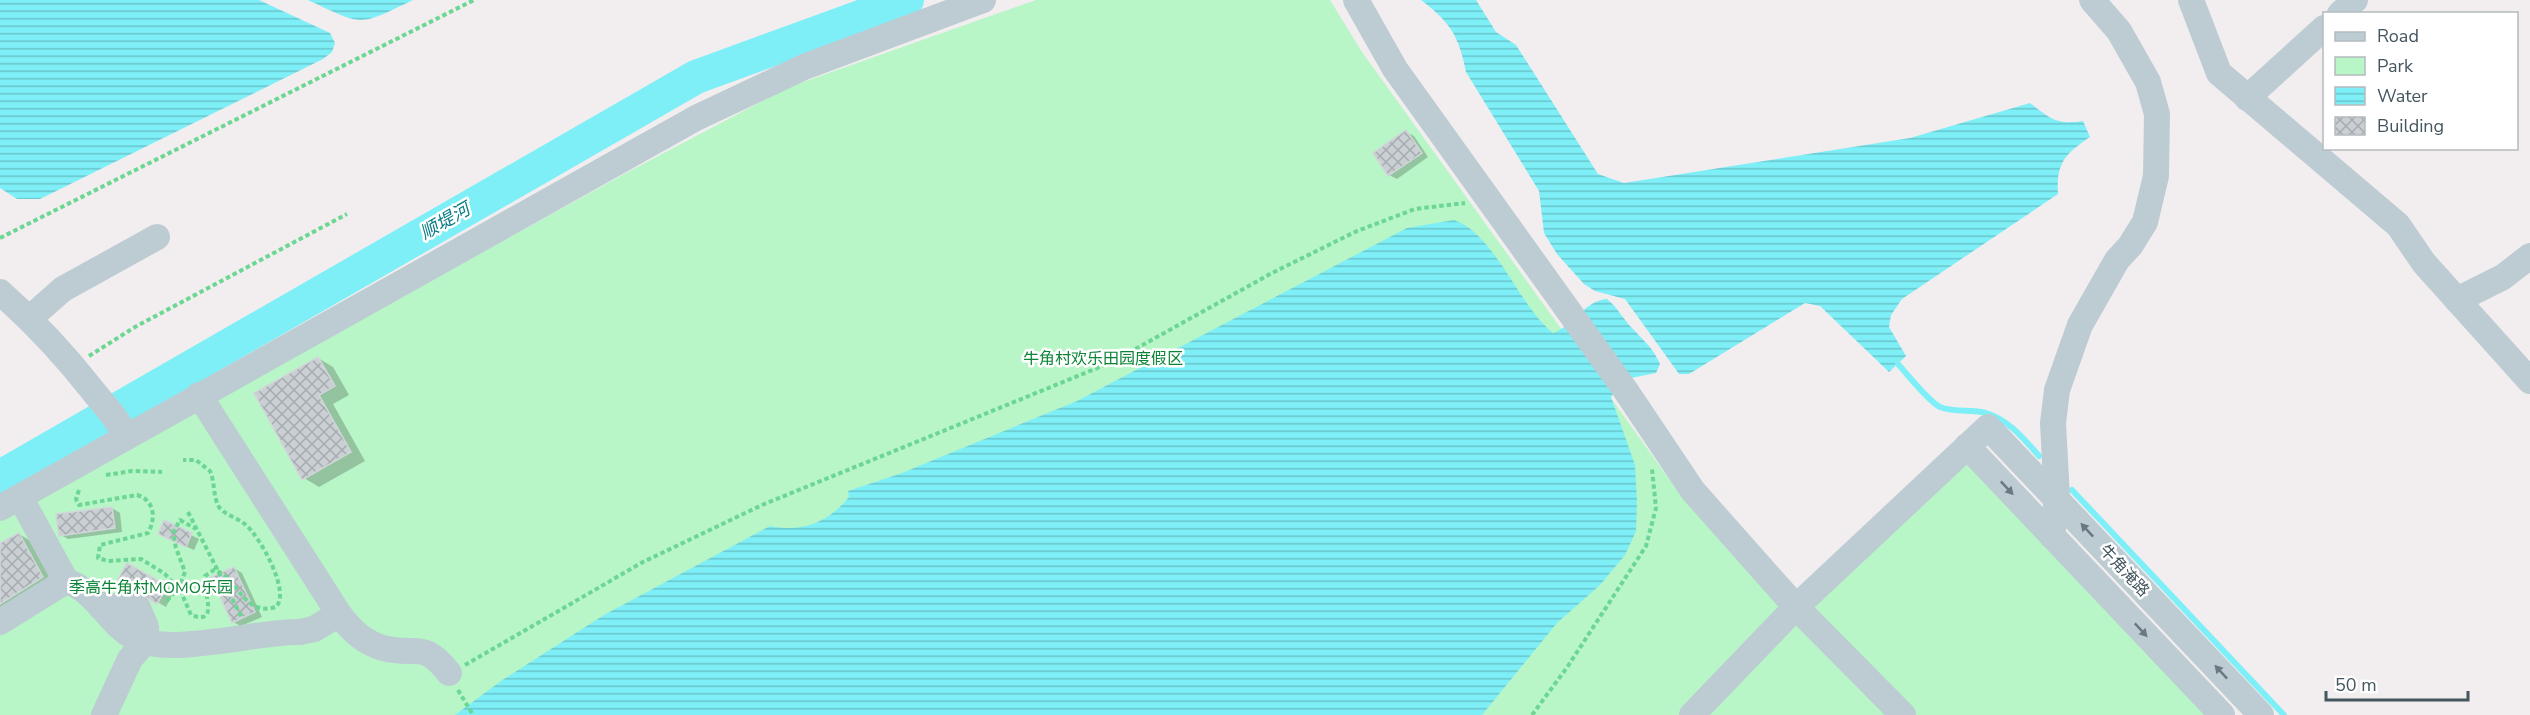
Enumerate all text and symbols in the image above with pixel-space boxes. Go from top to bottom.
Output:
legend [2323,12,2518,150]
text: Road [2377,24,2419,48]
text: Park [2377,54,2414,78]
text: Water [2377,84,2428,108]
text: Building [2377,114,2444,138]
water label: 顺堤河 [416,196,477,245]
park label: 牛角村欢乐田园度假区 [1023,348,1183,370]
one-way arrow [2000,480,2013,495]
one-way arrow [2080,523,2094,538]
street label: 牛角淹路 [2094,540,2154,602]
park label: 季高牛角村MOMO乐园 [69,577,233,599]
one-way arrow [2134,622,2148,637]
scale bar [2326,664,2468,702]
one-way arrow [2214,665,2228,680]
text: 50 m [2335,673,2377,697]

